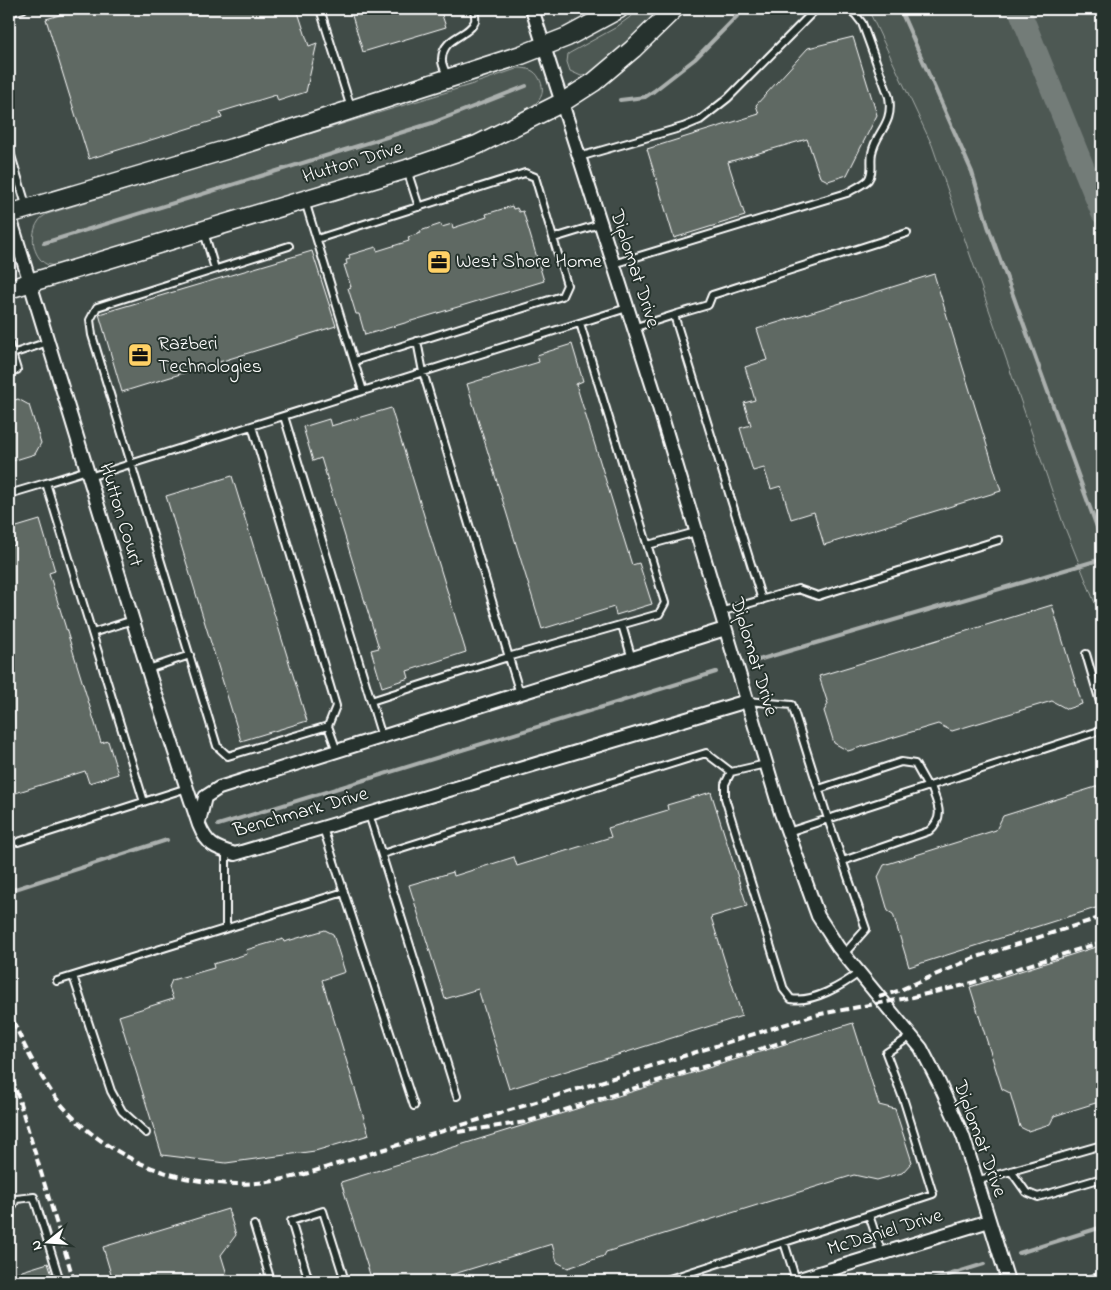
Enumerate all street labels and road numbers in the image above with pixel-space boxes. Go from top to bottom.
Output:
street label: Hutton Drive [299,134,407,192]
street label: Diplomat Drive [601,205,667,332]
street label: Hutton Court [90,459,150,571]
street label: Diplomat Drive [721,593,785,720]
street label: Benchmark Drive [229,780,372,846]
street label: Diplomat Drive [944,1076,1014,1201]
street label: McDaniel Drive [824,1202,946,1264]

